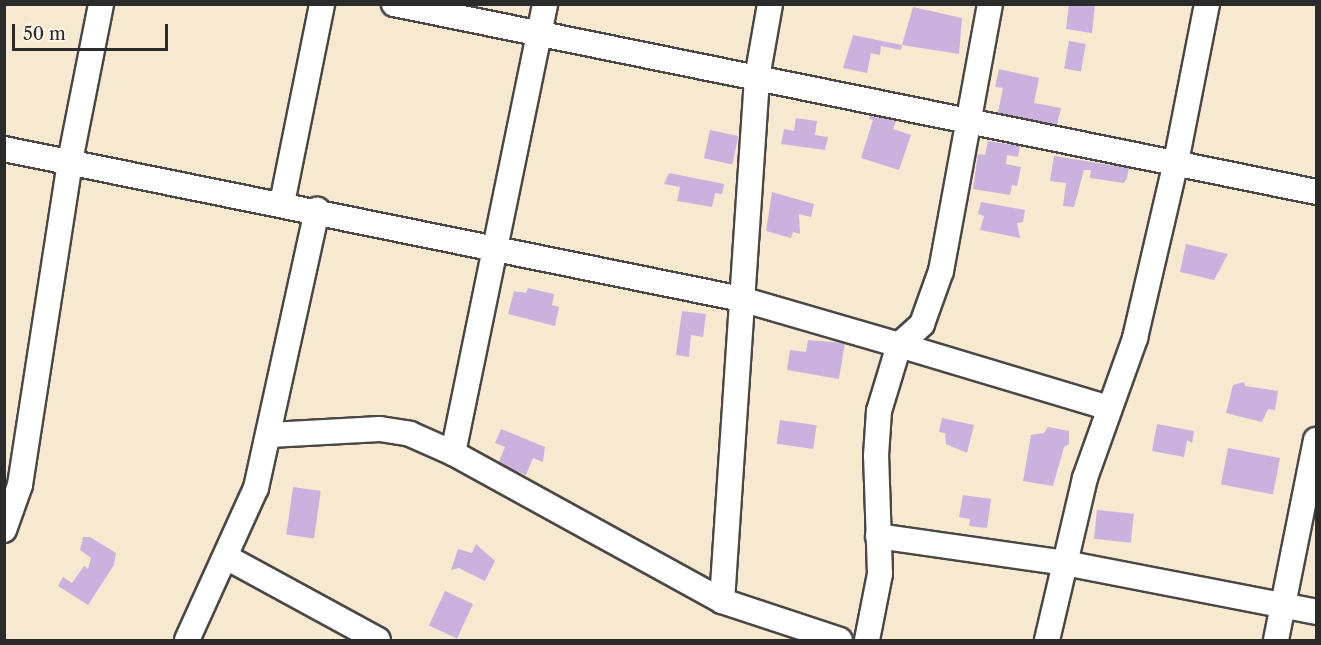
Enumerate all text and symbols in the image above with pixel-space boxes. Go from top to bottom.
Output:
scale bar [15,12,171,50]
text: 50 m [23,23,66,45]

